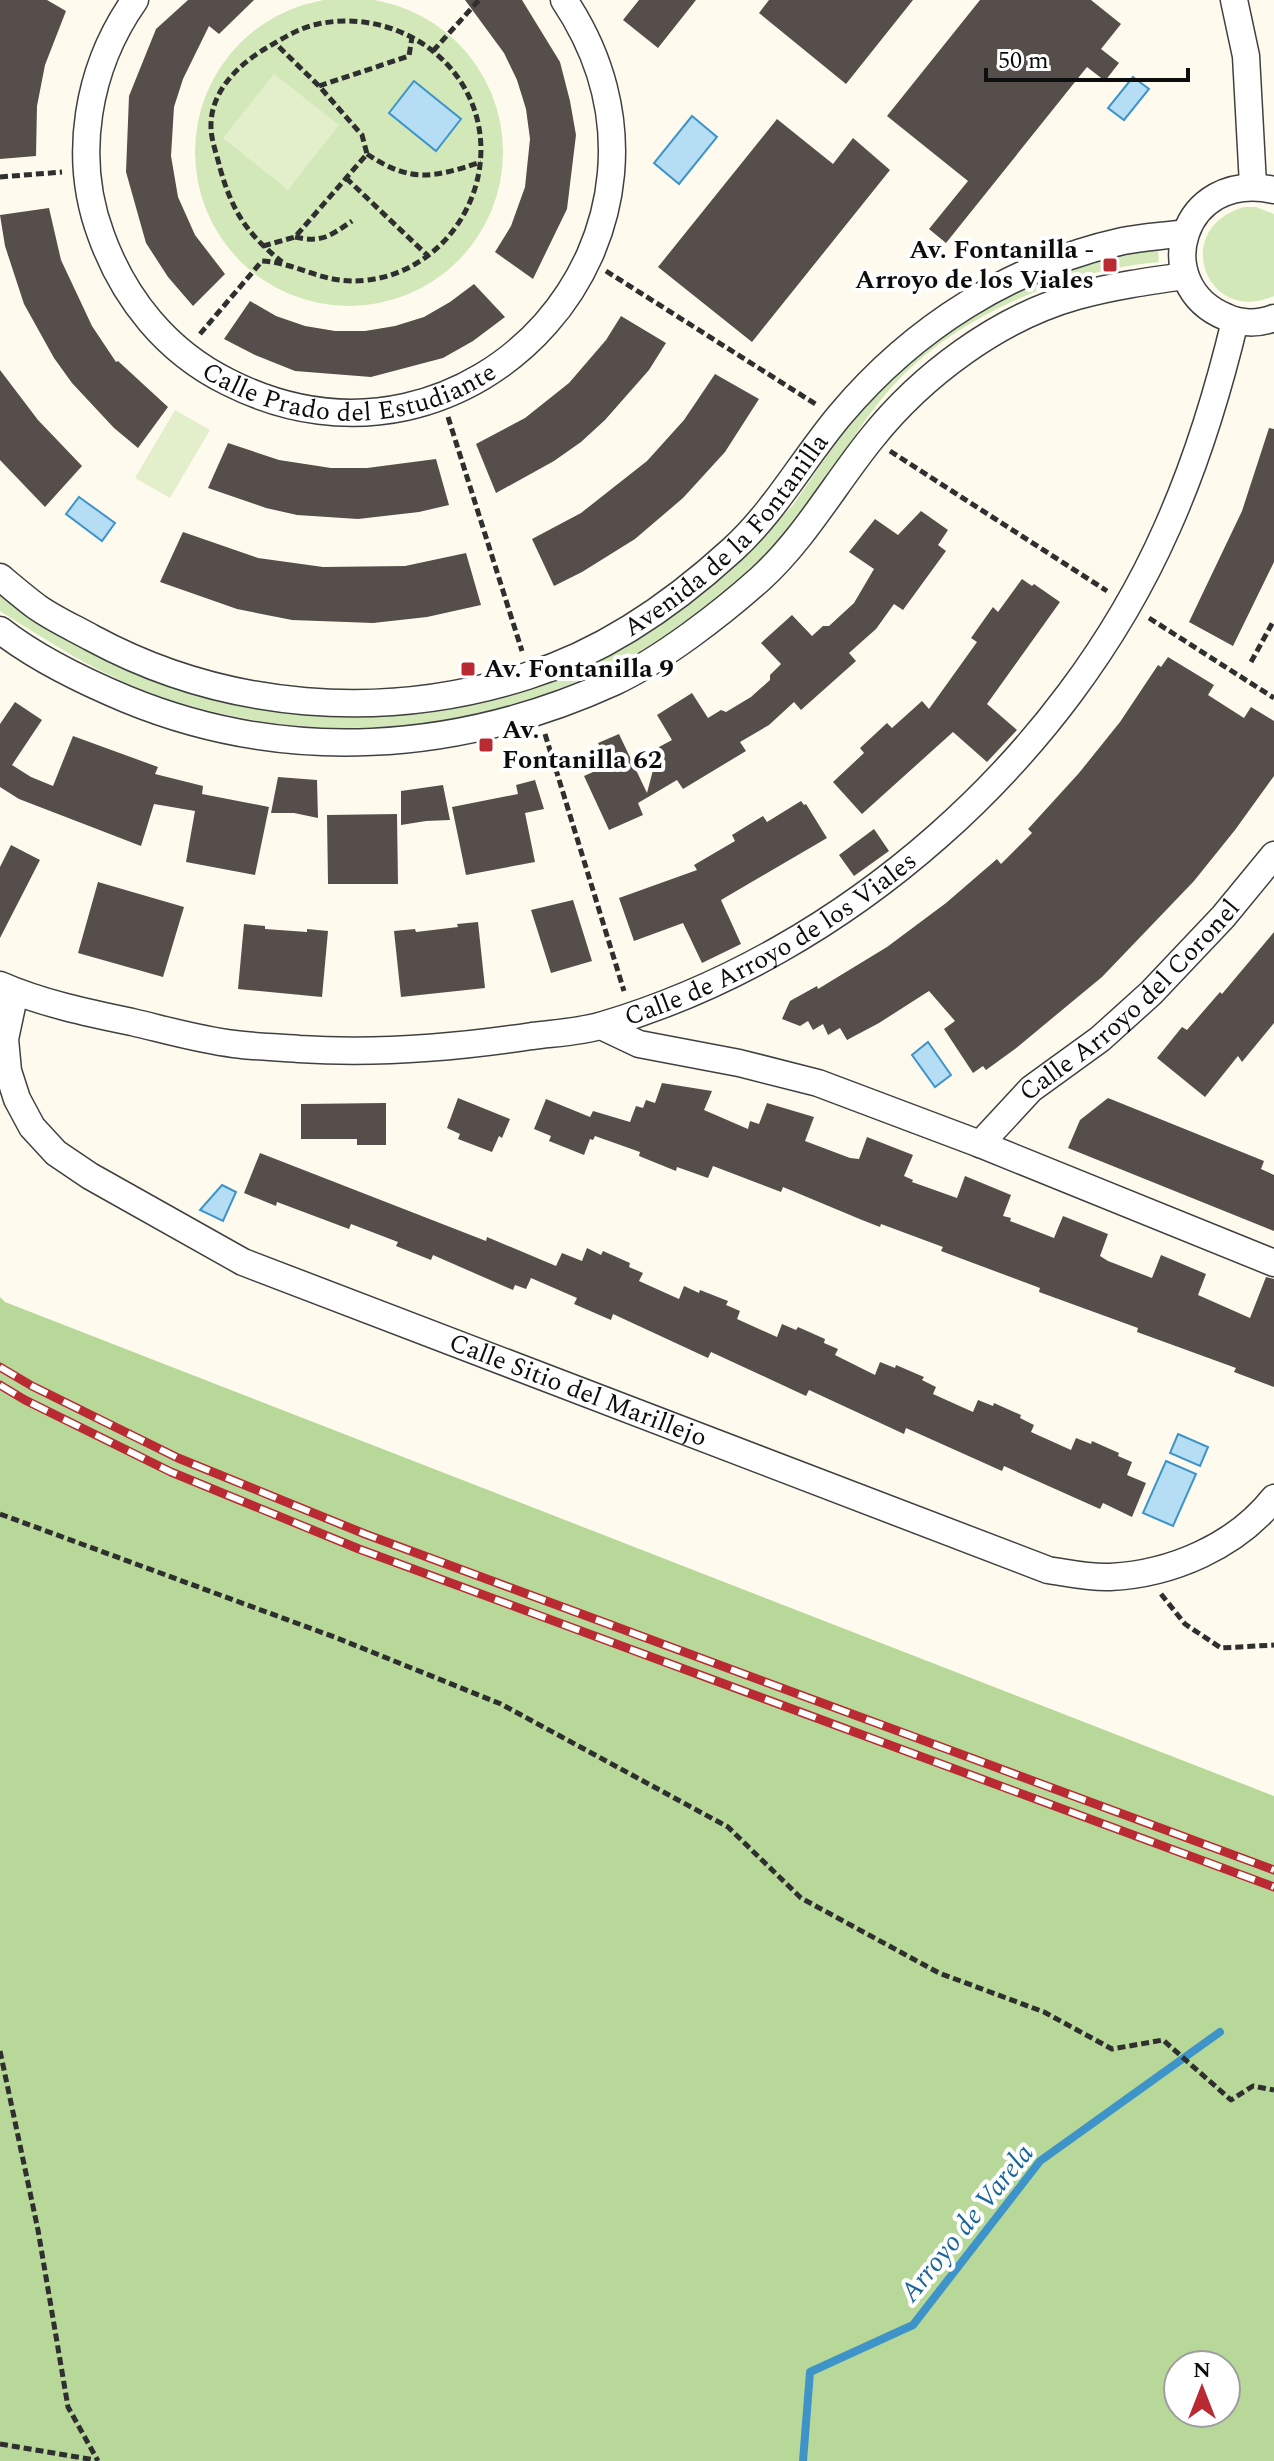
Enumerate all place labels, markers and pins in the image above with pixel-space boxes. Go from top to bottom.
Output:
place label: Av. Fontanilla - Arroyo de los Viales [855,230,1094,300]
marker: Av. Fontanilla - Arroyo de los Viales [1101,256,1119,274]
place label: Av. Fontanilla 9 [484,649,674,689]
marker: Av. Fontanilla 9 [459,660,477,678]
place label: Av. Fontanilla 62 [502,710,662,780]
marker: Av. Fontanilla 62 [477,736,495,754]

